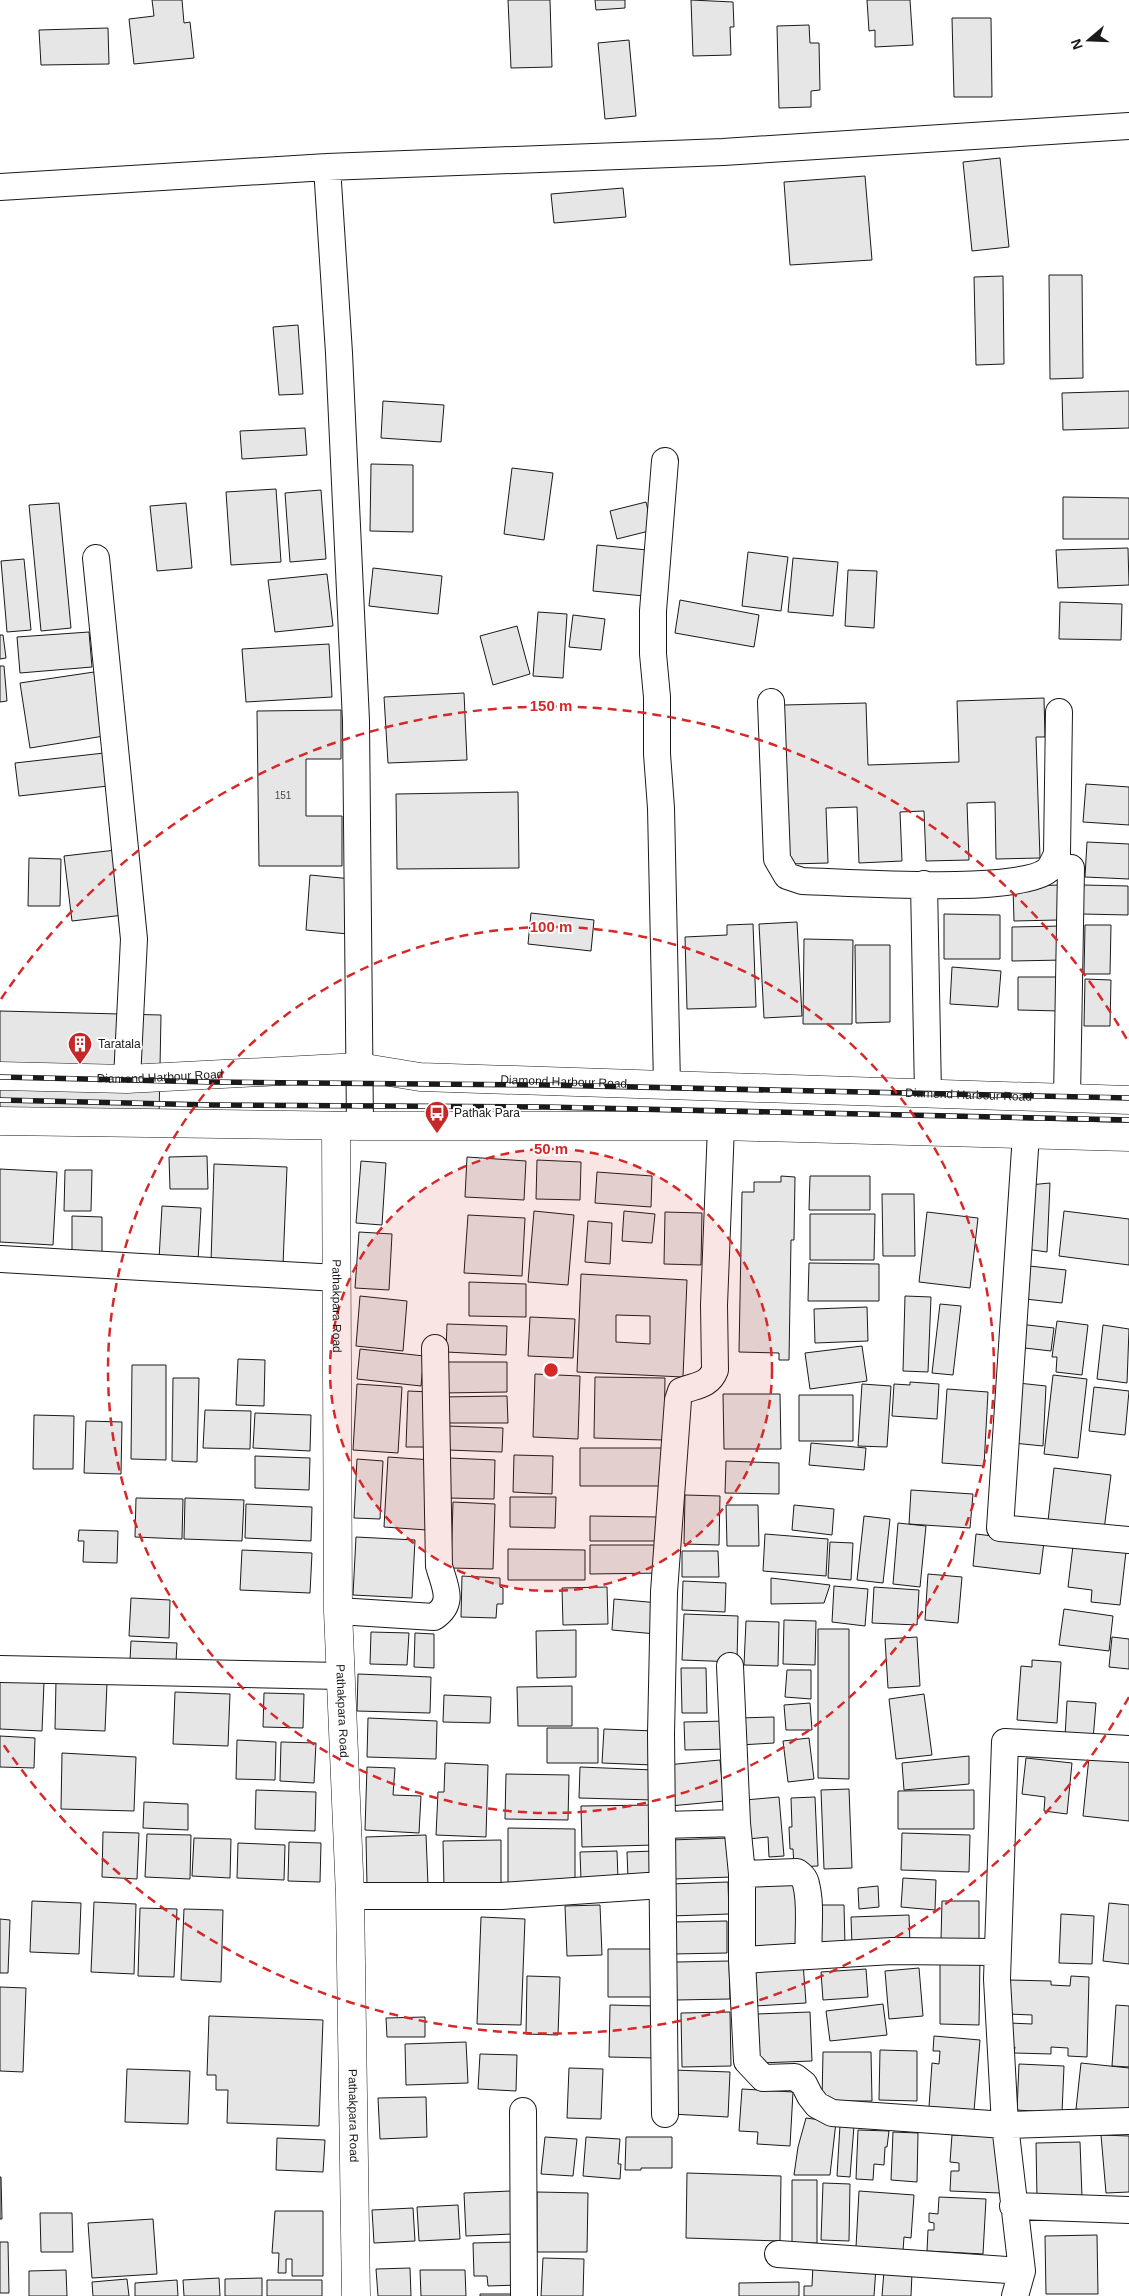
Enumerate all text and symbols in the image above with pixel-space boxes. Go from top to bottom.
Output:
north arrow [1064,15,1114,65]
text: N [1067,37,1086,52]
text: 150 m [530,697,572,714]
house number: 151 [275,790,292,801]
text: 100 m [530,918,572,935]
building icon: Taratala [67,1031,93,1065]
place label: Taratala [98,1037,141,1051]
street label: Diamond Harbour Road [96,1067,224,1086]
street label: Diamond Harbour Road [500,1073,627,1091]
street label: Diamond Harbour Road [905,1086,1032,1104]
bus stop icon: Pathak Para [424,1100,450,1134]
place label: Pathak Para [454,1106,520,1120]
text: 50 m [534,1140,568,1157]
street label: Pathakpara Road [330,1259,344,1353]
centre of rings [542,1361,560,1379]
street label: Pathakpara Road [333,1664,351,1758]
street label: Pathakpara Road [346,2069,361,2163]

